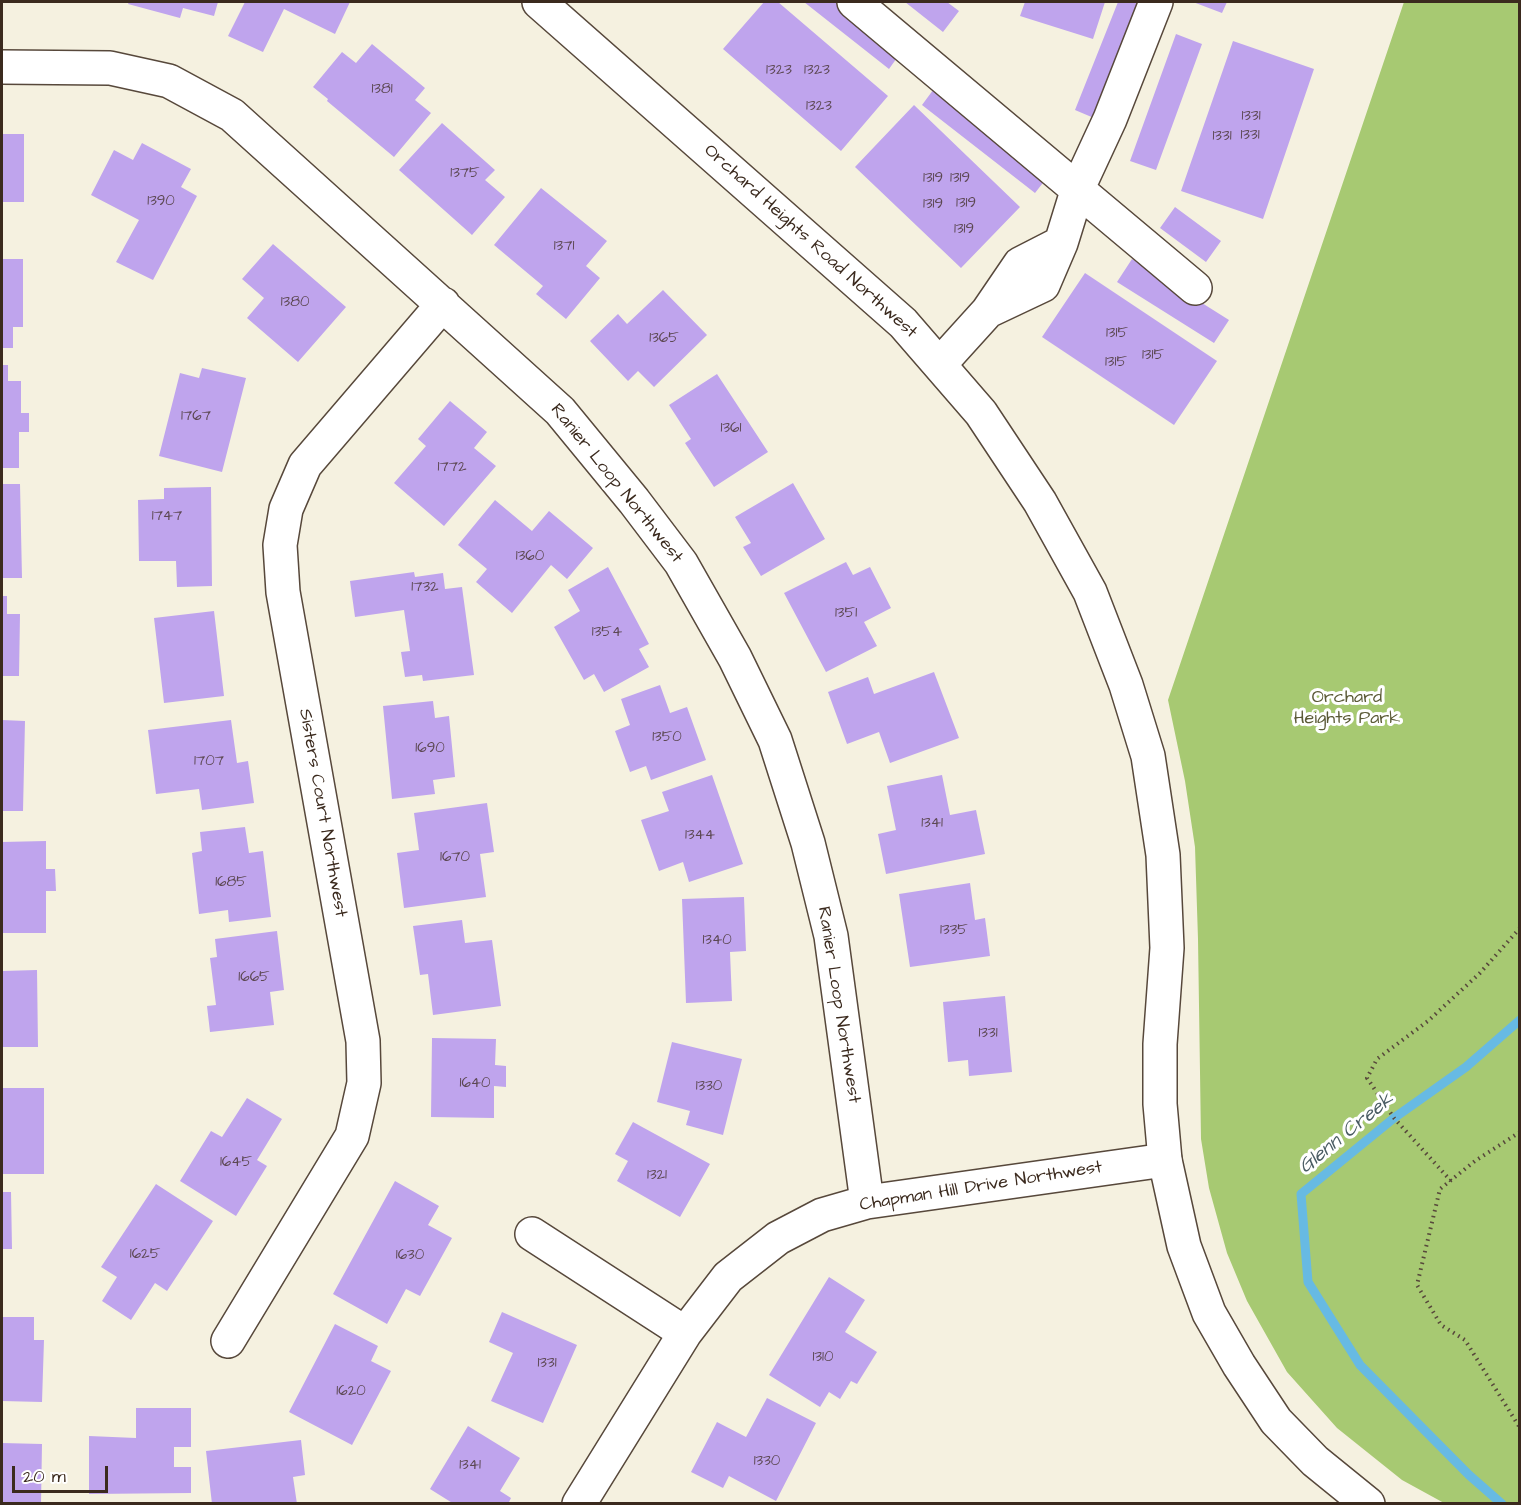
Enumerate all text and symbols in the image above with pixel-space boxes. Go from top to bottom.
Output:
house number: 1323 [766,62,792,80]
house number: 1323 [804,62,830,80]
house number: 1381 [371,81,393,99]
house number: 1323 [806,98,832,116]
house number: 1331 [1241,108,1261,126]
house number: 1331 [1240,127,1260,145]
house number: 1331 [1212,128,1232,146]
street label: Orchard Heights Road Northwest [699,140,921,344]
house number: 1375 [450,165,480,183]
house number: 1319 [923,170,943,188]
house number: 1319 [950,170,970,188]
house number: 1390 [147,193,175,211]
house number: 1319 [956,195,976,213]
house number: 1319 [923,196,943,214]
house number: 1319 [954,221,974,239]
house number: 1371 [554,238,574,256]
house number: 1380 [281,294,309,312]
house number: 1315 [1106,325,1128,343]
house number: 1365 [649,330,679,348]
house number: 1315 [1142,347,1164,365]
house number: 1315 [1105,354,1127,372]
street label: Ranier Loop Northwest [545,400,687,568]
house number: 1767 [181,408,211,426]
house number: 1361 [721,420,741,438]
house number: 1772 [438,459,466,477]
house number: 1747 [152,508,182,526]
house number: 1360 [516,548,544,566]
house number: 1732 [411,579,439,597]
house number: 1351 [835,605,857,623]
house number: 1354 [592,624,622,642]
park label: Orchard Heights Park [1294,687,1400,730]
street label: Sisters Court Northwest [293,707,351,919]
house number: 1350 [652,729,682,747]
house number: 1690 [415,740,445,758]
house number: 1707 [194,753,224,771]
house number: 1341 [921,815,943,833]
house number: 1344 [685,827,715,845]
house number: 1670 [440,849,470,867]
house number: 1685 [215,874,247,892]
street label: Ranier Loop Northwest [812,905,864,1105]
house number: 1335 [940,922,968,940]
house number: 1340 [702,932,732,950]
house number: 1665 [238,969,270,987]
house number: 1331 [978,1025,998,1043]
house number: 1640 [460,1075,490,1093]
house number: 1330 [696,1078,722,1096]
water label: Glenn Creek [1295,1089,1399,1179]
house number: 1645 [220,1154,252,1172]
street label: Chapman Hill Drive Northwest [858,1157,1104,1217]
house number: 1321 [647,1167,667,1185]
house number: 1625 [130,1246,160,1264]
house number: 1630 [396,1247,424,1265]
house number: 1310 [813,1349,833,1367]
house number: 1331 [537,1355,557,1373]
house number: 1620 [336,1383,366,1401]
house number: 1330 [754,1453,780,1471]
scale bar [15,1454,111,1492]
house number: 1341 [459,1457,481,1475]
text: 20 m [23,1464,66,1489]

